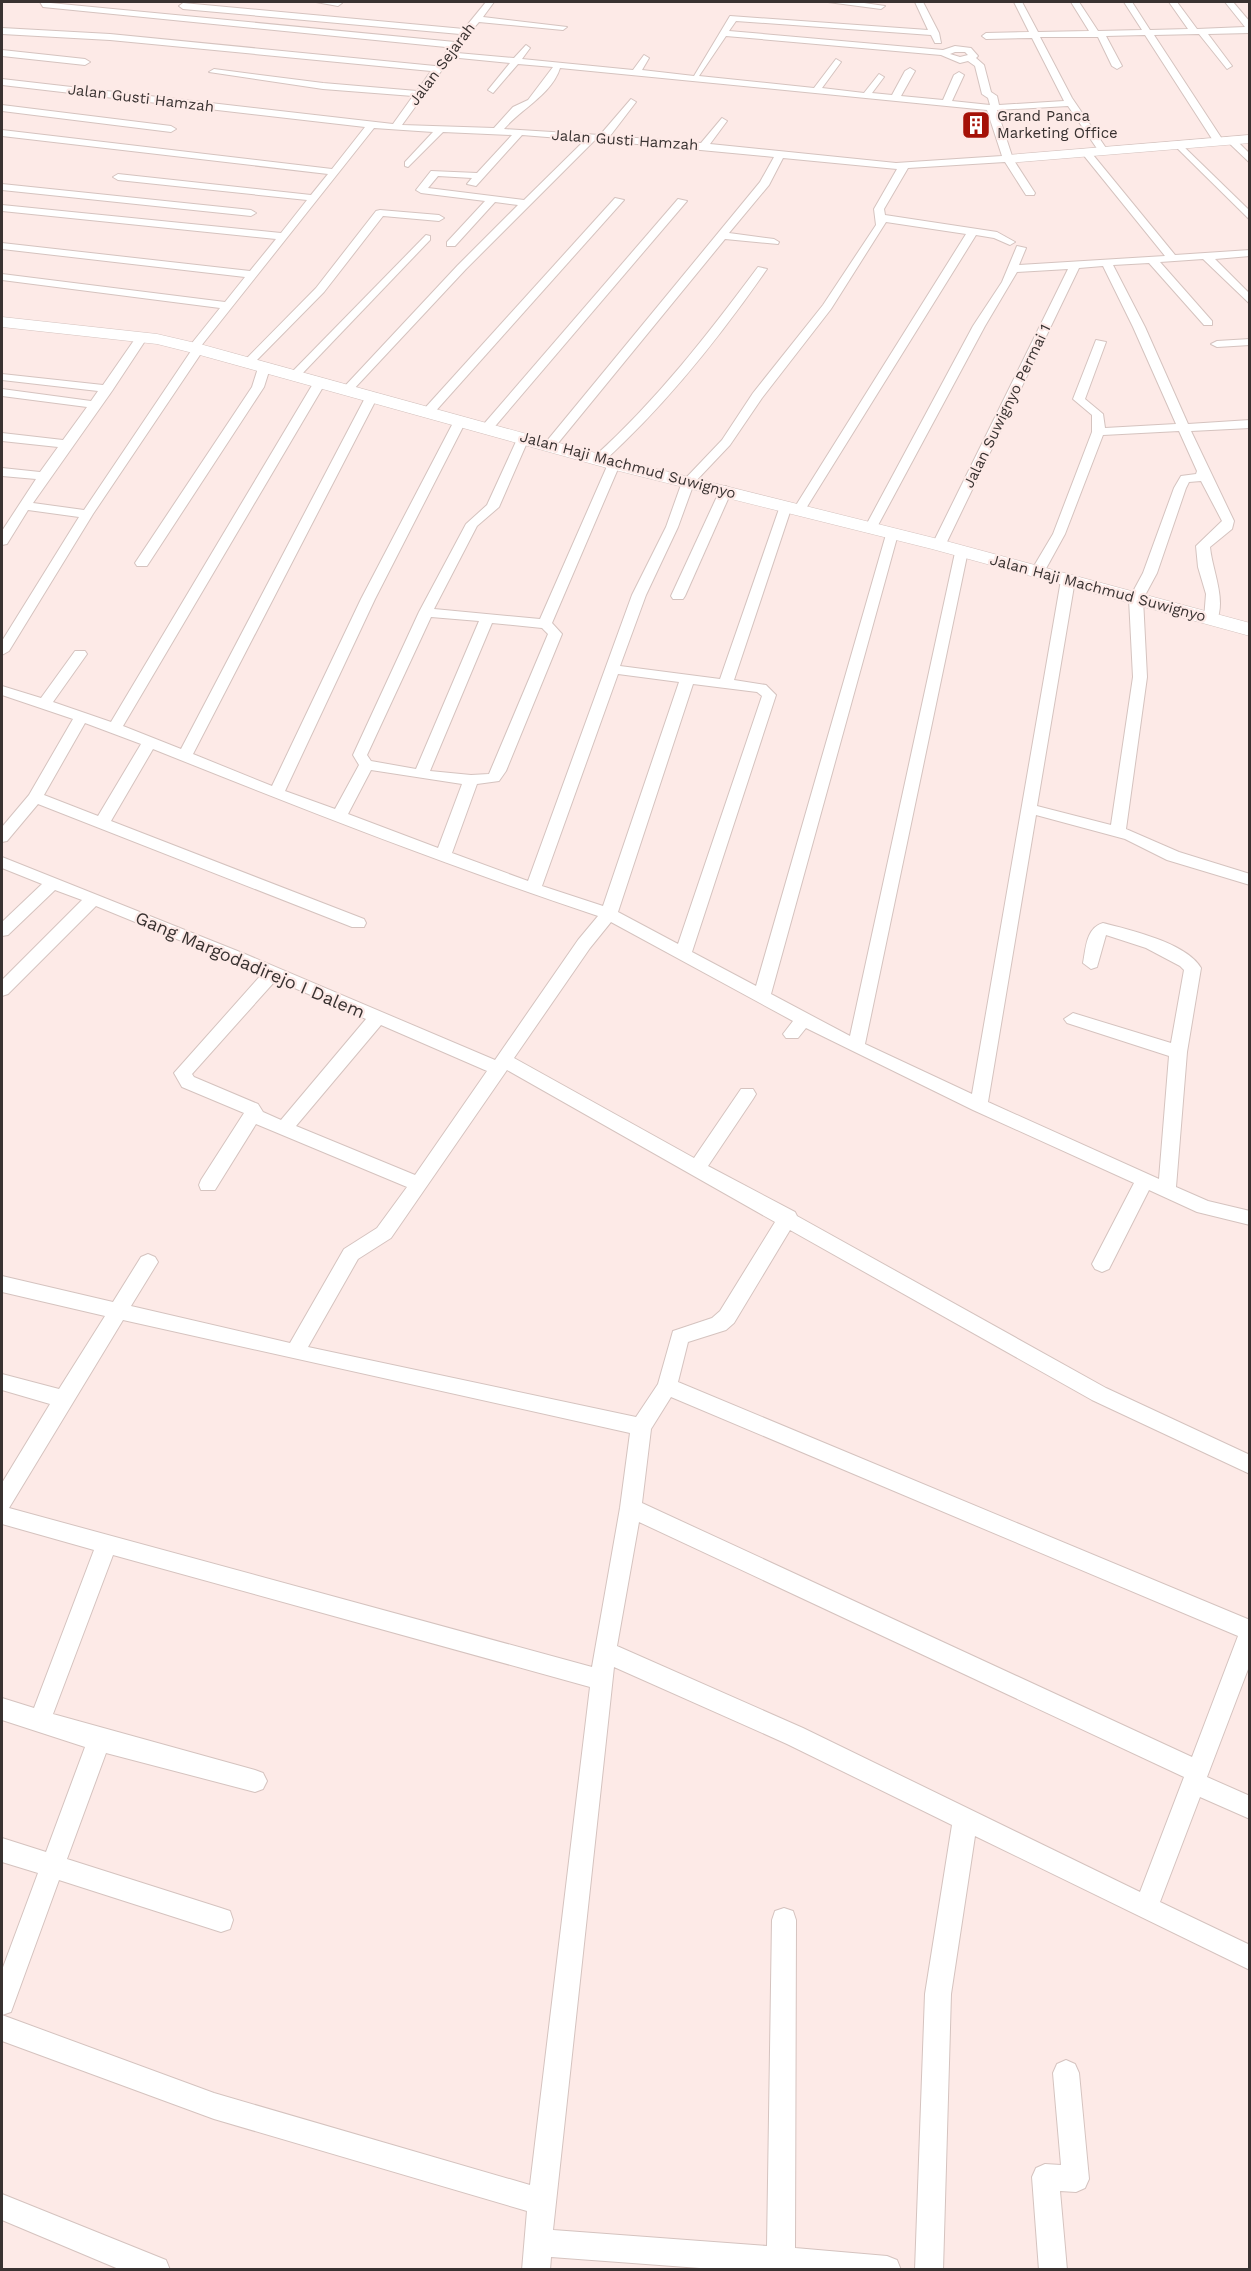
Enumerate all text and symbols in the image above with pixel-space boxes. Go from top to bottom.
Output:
street label: Jalan Sejarah [405,19,479,109]
street label: Jalan Gusti Hamzah [67,80,215,116]
place label: Grand Panca Marketing Office [997,107,1118,142]
building icon: Grand Panca Marketing Office [960,109,992,141]
street label: Jalan Gusti Hamzah [551,126,699,154]
street label: Jalan Suwignyo Permai 1 [960,321,1054,491]
street label: Jalan Haji Machmud Suwignyo [518,427,738,503]
street label: Jalan Haji Machmud Suwignyo [988,550,1208,626]
street label: Gang Margodadirejo I Dalem [132,907,368,1023]

